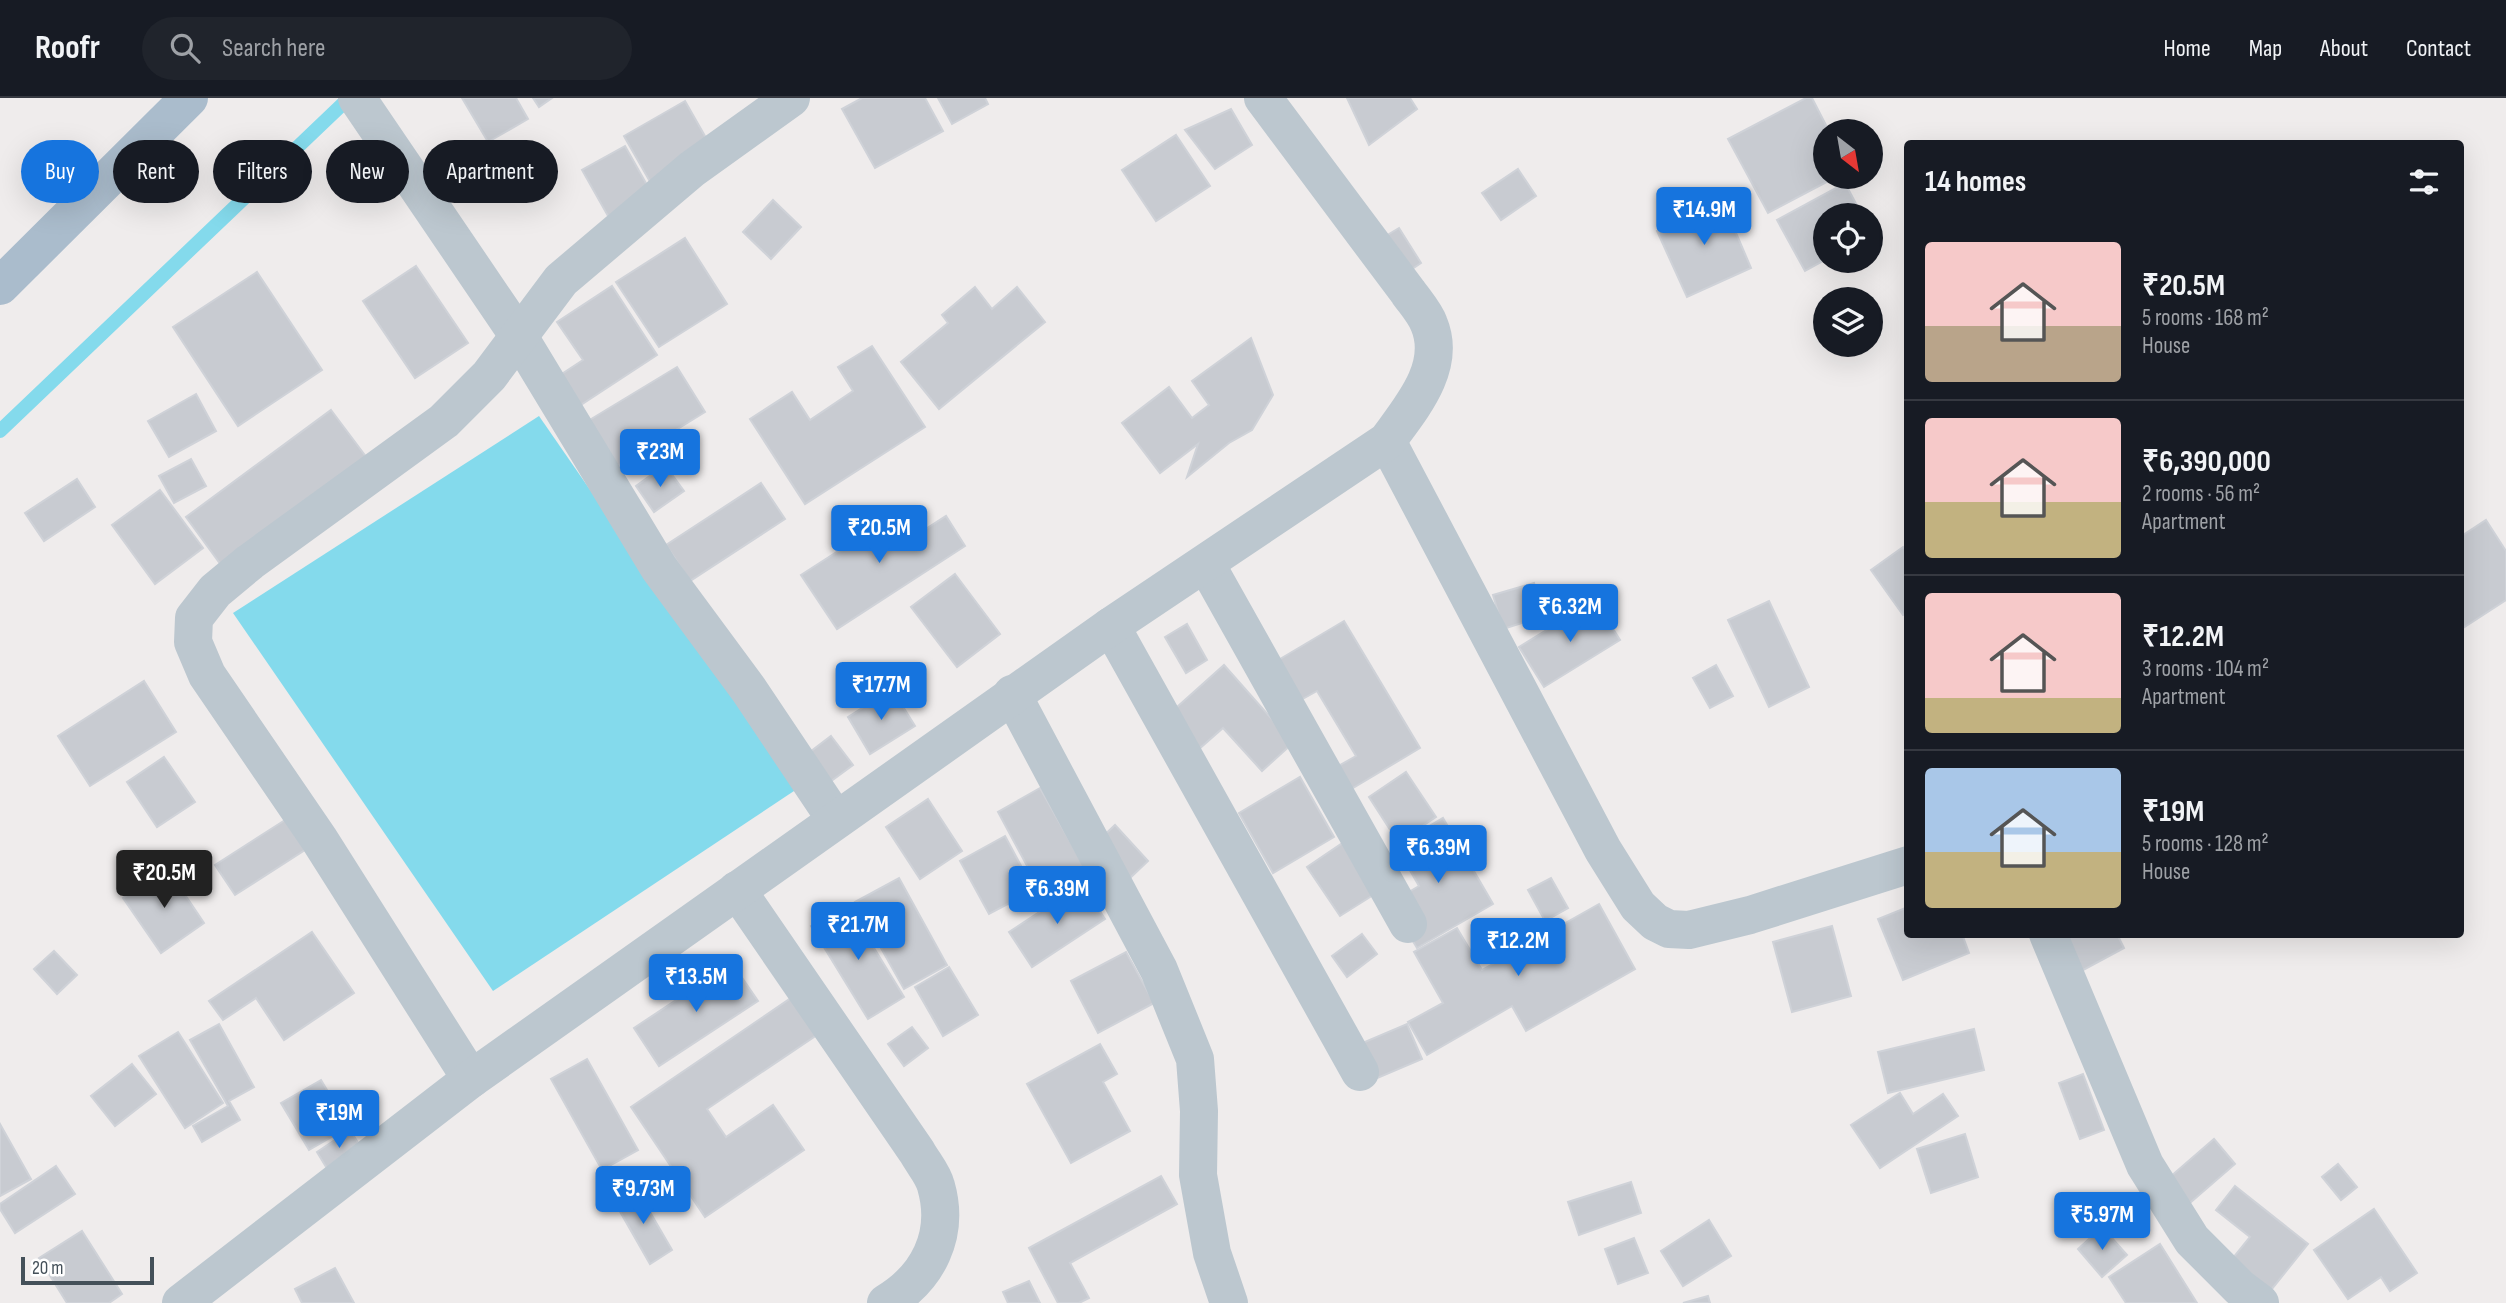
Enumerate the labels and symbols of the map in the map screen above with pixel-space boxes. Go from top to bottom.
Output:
north arrow [1813,119,1883,189]
pin: ₹14.9M [1647,188,1761,247]
pin: ₹23M [619,430,701,489]
pin: ₹20.5M [822,505,936,565]
pin: ₹6.32M [1513,584,1627,644]
pin: ₹17.7M [824,662,938,722]
pin: ₹6.39M [1381,826,1495,885]
pin: ₹20.5M [107,850,221,910]
pin: ₹6.39M [1000,866,1114,926]
pin: ₹21.7M [801,902,915,962]
pin: ₹12.2M [1461,918,1575,978]
pin: ₹13.5M [639,954,753,1014]
pin: ₹19M [298,1090,380,1150]
pin: ₹9.73M [586,1166,700,1226]
pin: ₹5.97M [2045,1192,2159,1252]
scale bar [21,1254,154,1286]

